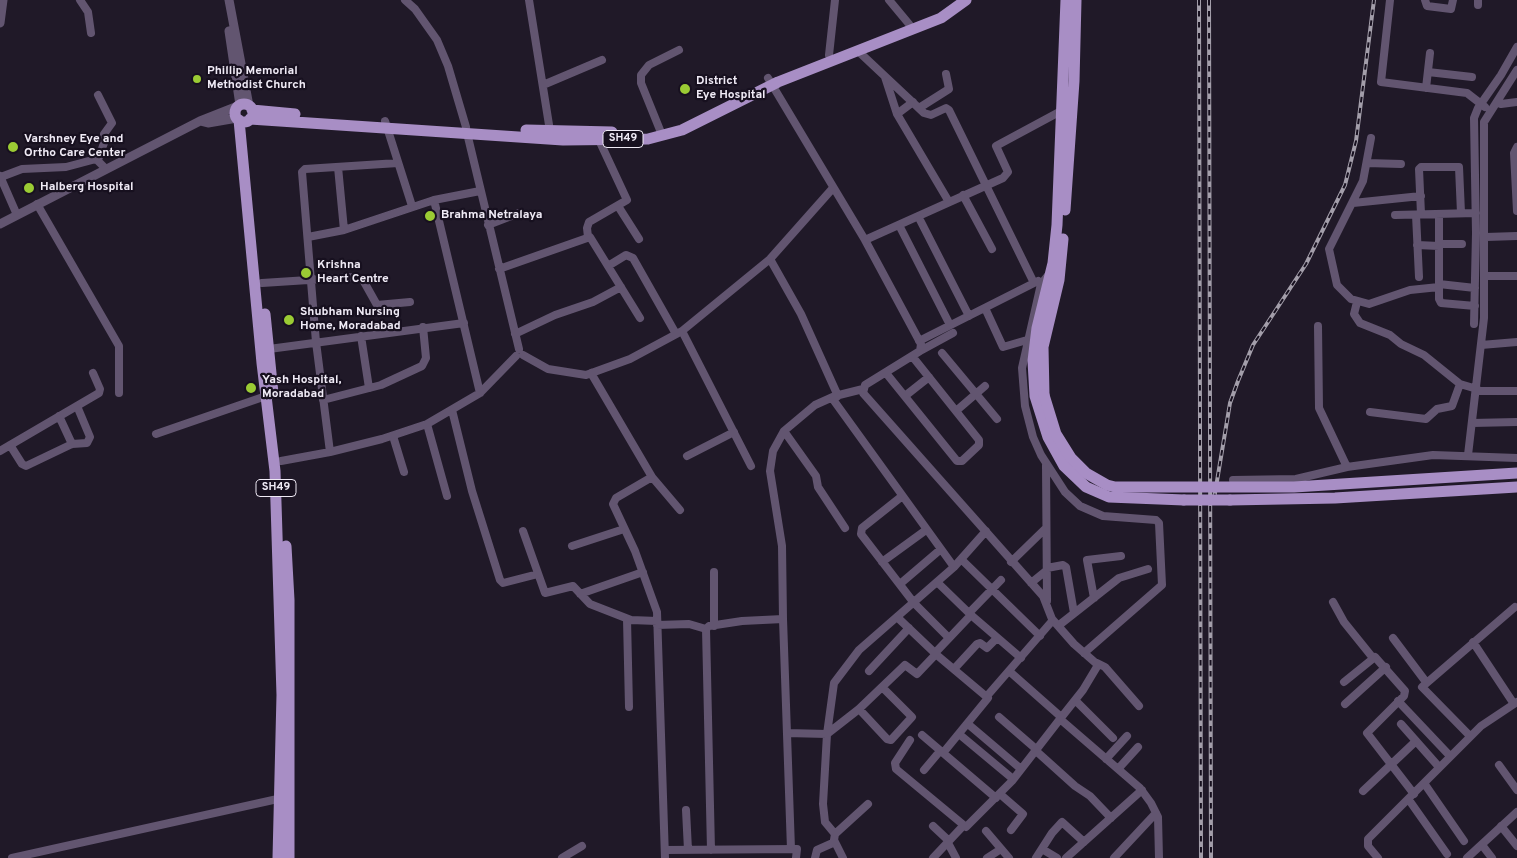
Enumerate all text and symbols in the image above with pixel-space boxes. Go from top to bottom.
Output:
place label: Phillip Memorial Methodist Church [207,65,306,93]
marker: Phillip Memorial Methodist Church [191,73,203,85]
place label: District Eye Hospital [696,75,766,103]
marker: District Eye Hospital [678,82,692,96]
road number: SH49 [603,130,643,148]
place label: Varshney Eye and Ortho Care Center [24,133,126,161]
marker: Varshney Eye and Ortho Care Center [6,140,20,154]
marker: Halberg Hospital [22,181,36,195]
place label: Halberg Hospital [40,181,134,195]
marker: Brahma Netralaya [423,209,437,223]
place label: Brahma Netralaya [441,209,543,223]
place label: Krishna Heart Centre [317,259,389,287]
marker: Krishna Heart Centre [299,266,313,280]
place label: Shubham Nursing Home, Moradabad [300,306,401,334]
marker: Shubham Nursing Home, Moradabad [282,313,296,327]
place label: Yash Hospital, Moradabad [262,374,341,402]
marker: Yash Hospital, Moradabad [244,381,258,395]
road number: SH49 [256,479,296,496]

